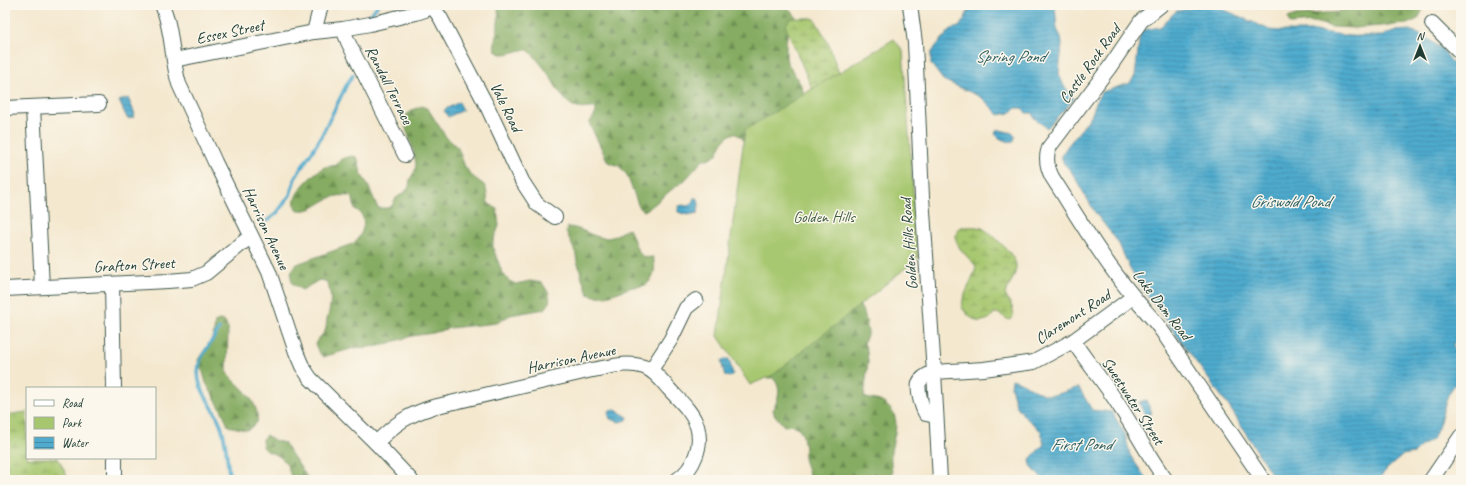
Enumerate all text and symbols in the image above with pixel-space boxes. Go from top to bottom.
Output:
street label: Essex Street [194,15,268,49]
street label: Castle Rock Road [1055,18,1127,107]
north arrow [1400,26,1440,66]
text: N [1417,29,1426,43]
street label: Randall Terrace [361,42,418,129]
water label: Spring Pond [975,46,1050,67]
street label: Vale Road [485,79,528,137]
street label: Harrison Avenue [238,183,295,274]
water label: Griswold Pond [1250,191,1335,212]
street label: Golden Hills Road [896,195,922,290]
park label: Golden Hills [793,207,856,227]
street label: Grafton Street [93,253,177,277]
street label: Lake Dam Road [1128,266,1198,347]
street label: Claremont Road [1031,284,1117,349]
street label: Harrison Avenue [525,340,619,378]
street label: Sweetwater Street [1097,353,1170,450]
legend [26,387,156,459]
text: Road [62,395,84,411]
text: Park [62,415,83,431]
water label: First Pond [1051,434,1117,455]
text: Water [62,435,90,451]

